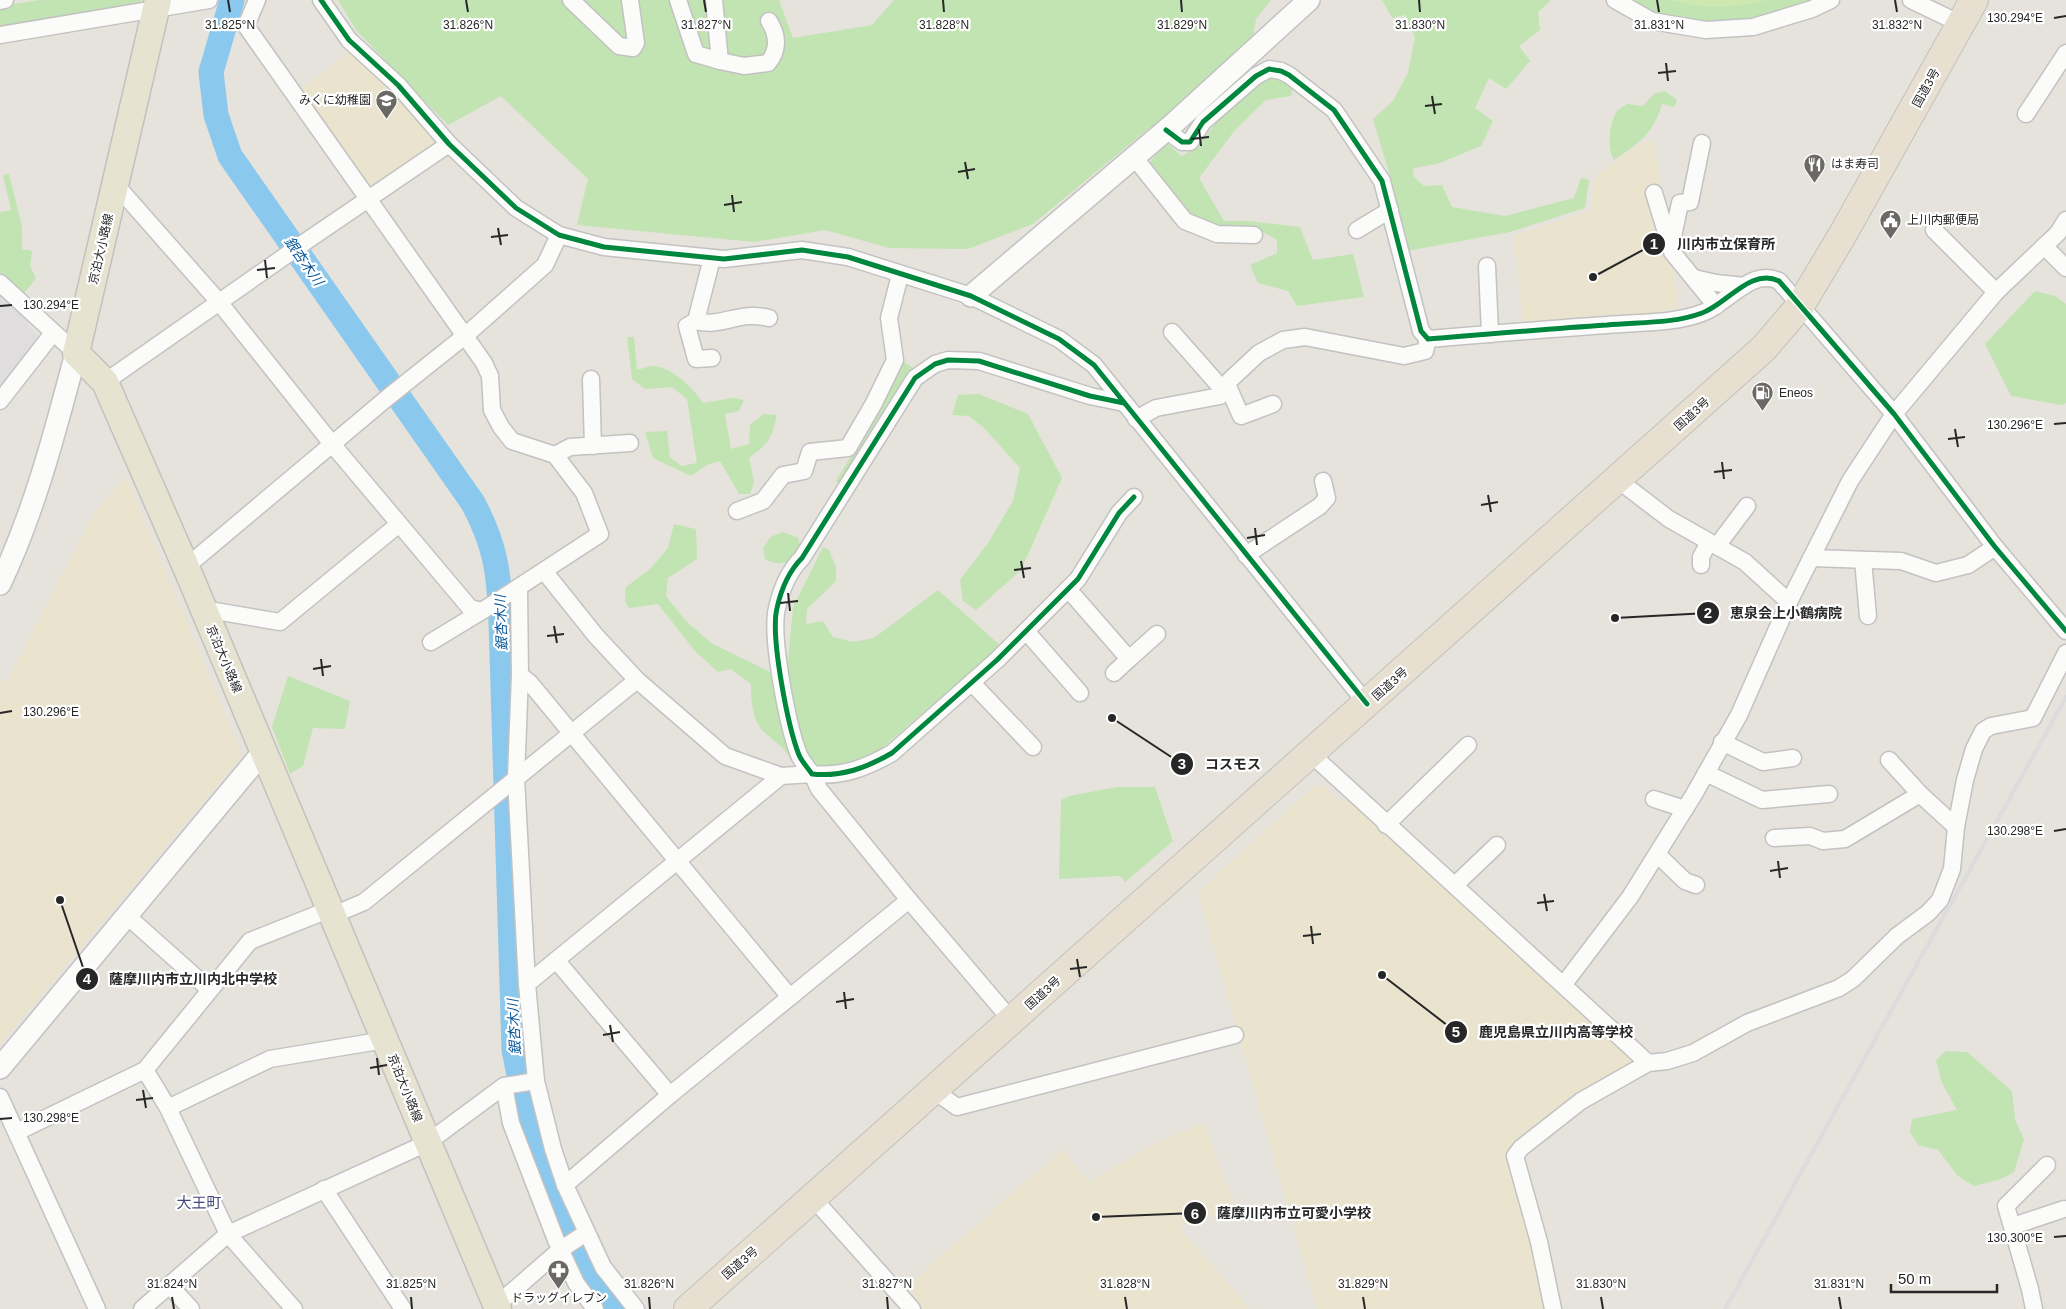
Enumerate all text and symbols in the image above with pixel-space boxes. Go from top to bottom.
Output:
text: 130.294°E [1987,11,2043,25]
text: 31.825°N [205,18,255,32]
text: 31.826°N [443,18,493,32]
text: 31.827°N [681,18,731,32]
text: 31.828°N [919,18,969,32]
text: 31.829°N [1157,18,1207,32]
text: 31.830°N [1395,18,1445,32]
text: 31.831°N [1634,18,1684,32]
text: 31.832°N [1872,18,1922,32]
street label: 国道3号 [1910,66,1942,110]
school or university icon: みくに幼稚園 [375,88,399,119]
place label: みくに幼稚園 [299,93,371,107]
restaurant icon: はま寿司 [1803,152,1827,183]
place label: はま寿司 [1831,157,1879,171]
public building icon: 上川内郵便局 [1879,208,1903,239]
street label: 京泊大小路線 [86,212,116,286]
place label: 上川内郵便局 [1907,213,1979,227]
callout: 川内市立保育所 [1642,230,1785,259]
water label: 銀杏木川 [281,233,328,290]
text: 1 [1650,235,1658,252]
text: 川内市立保育所 [1677,236,1775,252]
text: 130.294°E [23,298,79,312]
fuel station icon: Eneos [1751,381,1775,412]
place label: Eneos [1779,386,1813,400]
street label: 国道3号 [1671,395,1713,433]
text: 130.296°E [1987,418,2043,432]
water label: 銀杏木川 [492,593,510,651]
callout: 恵泉会上小鶴病院 [1695,598,1852,627]
text: 2 [1704,604,1712,621]
text: 恵泉会上小鶴病院 [1730,605,1842,621]
street label: 京泊大小路線 [203,623,245,695]
street label: 国道3号 [1369,665,1411,703]
text: 130.296°E [23,705,79,719]
callout: コスモス [1170,750,1271,779]
text: 3 [1178,755,1186,772]
text: コスモス [1205,756,1261,772]
text: 130.298°E [1987,824,2043,838]
callout: 薩摩川内市立川内北中学校 [74,964,287,993]
text: 4 [83,970,92,987]
text: 薩摩川内市立川内北中学校 [109,971,277,987]
street label: 国道3号 [1022,974,1064,1012]
water label: 銀杏木川 [504,997,523,1055]
callout: 鹿児島県立川内高等学校 [1444,1017,1643,1046]
text: 5 [1452,1023,1460,1040]
text: 鹿児島県立川内高等学校 [1479,1024,1633,1040]
street label: 京泊大小路線 [385,1052,425,1124]
text: 130.298°E [23,1111,79,1125]
district label: 大王町 [176,1194,222,1211]
callout: 薩摩川内市立可愛小学校 [1182,1199,1381,1228]
text: 6 [1191,1205,1199,1222]
text: 薩摩川内市立可愛小学校 [1217,1205,1371,1221]
text: 130.300°E [1987,1231,2043,1245]
street label: 国道3号 [719,1244,761,1282]
pharmacy icon: ドラッグイレブン [547,1259,571,1290]
scale bar [1891,1262,1997,1294]
text: 50 m [1898,1270,1931,1287]
text: 31.824°N [147,1277,197,1291]
text: 31.825°N [386,1277,436,1291]
text: 31.826°N [624,1277,674,1291]
text: 31.827°N [862,1277,912,1291]
text: 31.828°N [1100,1277,1150,1291]
text: 31.829°N [1338,1277,1388,1291]
text: 31.830°N [1576,1277,1626,1291]
text: 31.831°N [1814,1277,1864,1291]
place label: ドラッグイレブン [511,1291,607,1305]

